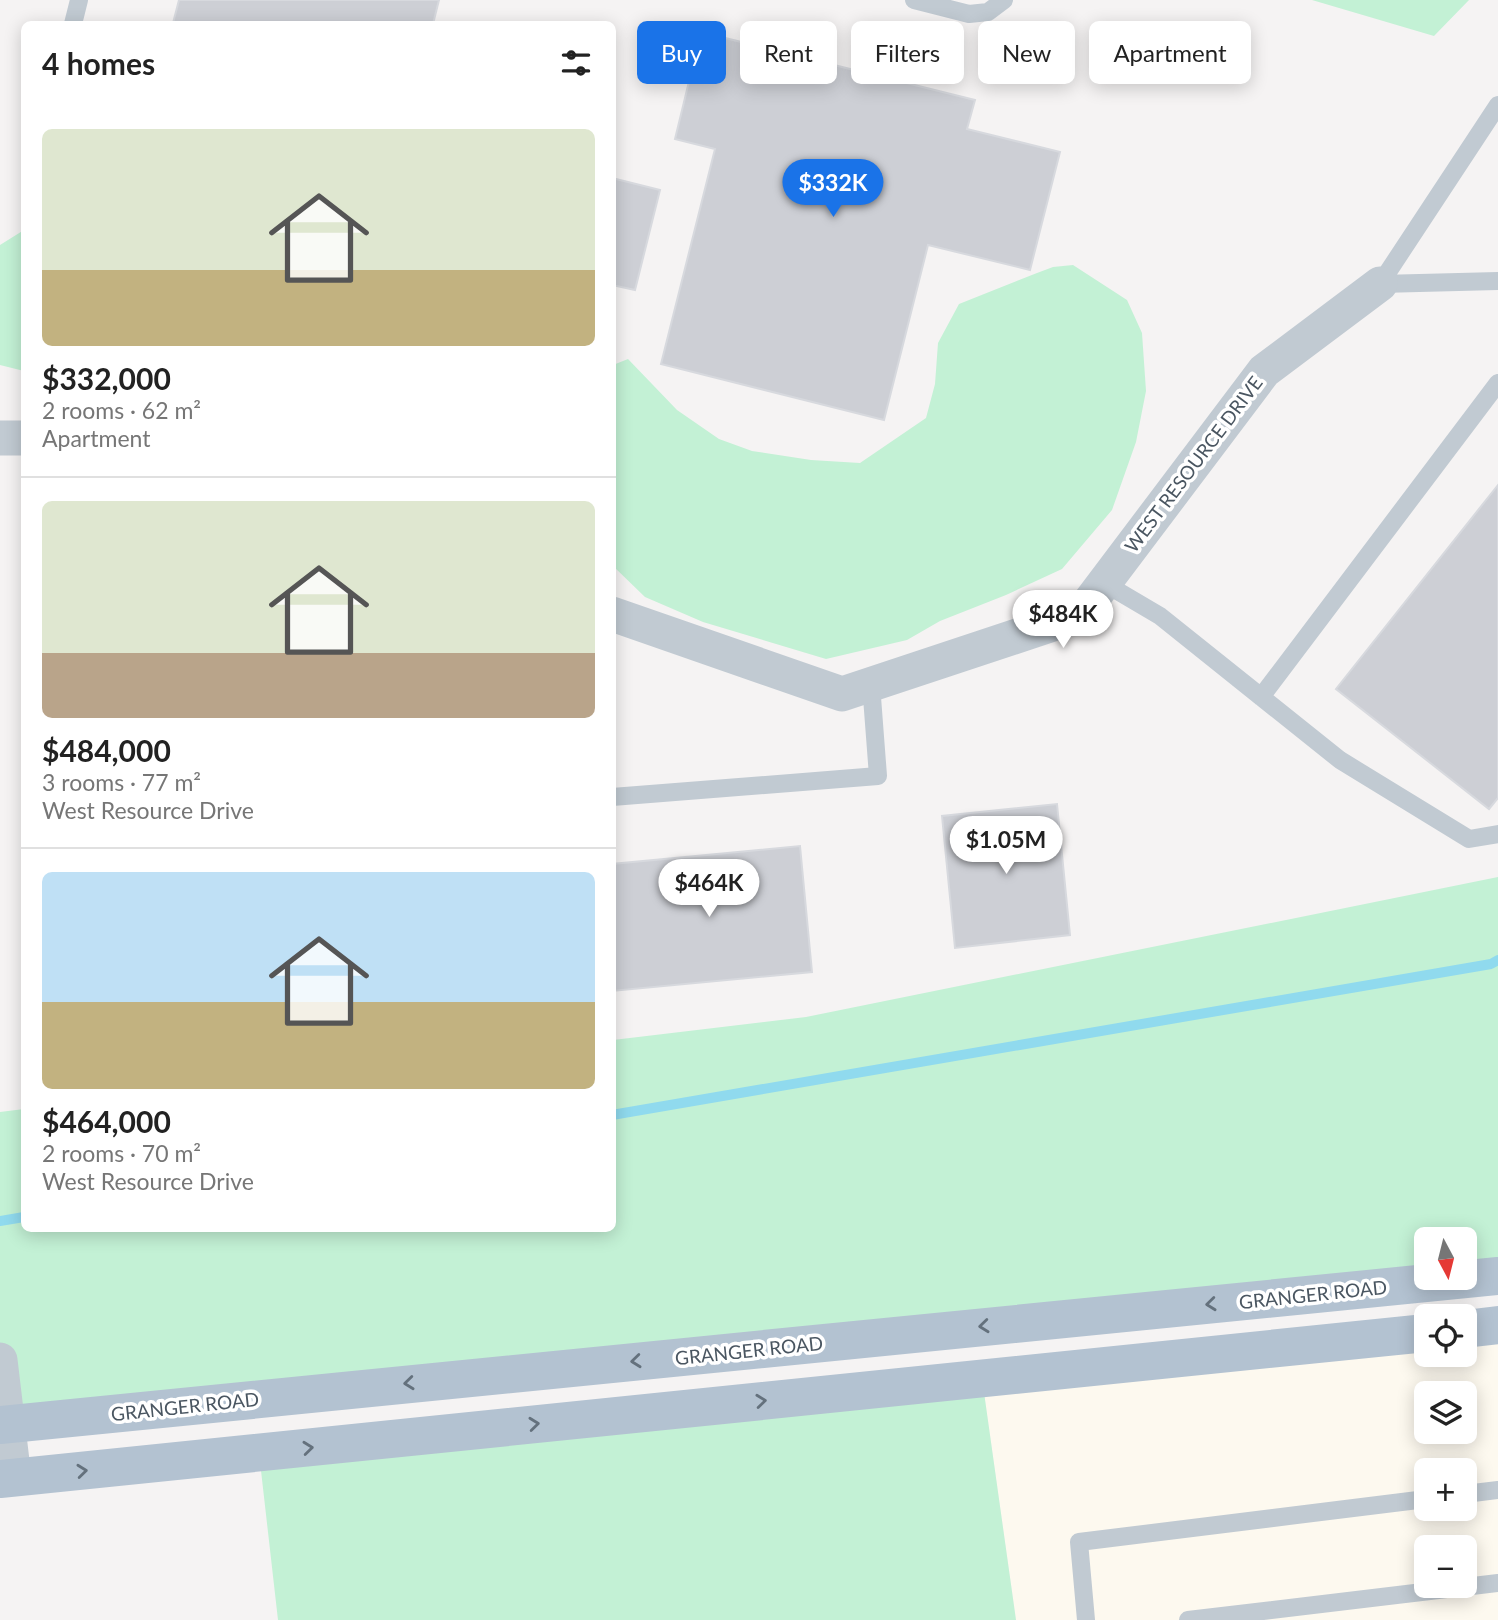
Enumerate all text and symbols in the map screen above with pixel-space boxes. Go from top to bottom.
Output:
chip: Buy [637,21,726,84]
chip: Rent [740,21,837,84]
chip: Filters [851,21,964,84]
chip: New [978,21,1075,84]
chip: Apartment [1089,21,1251,84]
icon: filters [557,44,595,82]
text: 4 homes [42,45,155,81]
pin: $332K [784,160,882,219]
text: $332K [798,168,868,196]
icon: home [256,175,382,301]
text: $332,000 [42,360,171,396]
street label: WEST RESOURCE DRIVE [1119,371,1267,557]
text: 2 rooms · 62 m² [42,396,201,424]
text: Apartment [42,424,150,452]
icon: home [256,547,382,673]
pin: $484K [1014,590,1112,650]
text: $484K [1028,599,1098,627]
text: $484,000 [42,732,171,768]
text: 3 rooms · 77 m² [42,768,201,796]
text: West Resource Drive [42,796,254,824]
pin: $1.05M [949,816,1063,876]
text: $1.05M [966,825,1046,853]
pin: $464K [660,860,758,919]
text: $464K [674,868,744,896]
icon: home [256,918,382,1044]
text: $464,000 [42,1103,171,1139]
text: 2 rooms · 70 m² [42,1139,201,1167]
text: West Resource Drive [42,1167,254,1195]
north arrow [1414,1227,1477,1290]
map controls [1414,1227,1477,1598]
street label: GRANGER ROAD [1238,1275,1388,1313]
one-way arrow [1205,1296,1216,1311]
button: locate [1414,1304,1477,1367]
one-way arrow [978,1319,990,1334]
street label: GRANGER ROAD [674,1331,824,1369]
one-way arrow [630,1353,642,1368]
one-way arrow [404,1375,415,1390]
button: layers [1414,1381,1477,1444]
street label: GRANGER ROAD [110,1387,260,1425]
one-way arrow [756,1394,767,1409]
one-way arrow [529,1417,540,1432]
one-way arrow [302,1440,314,1455]
button: + [1414,1458,1477,1521]
one-way arrow [76,1463,88,1478]
button: − [1414,1535,1477,1598]

